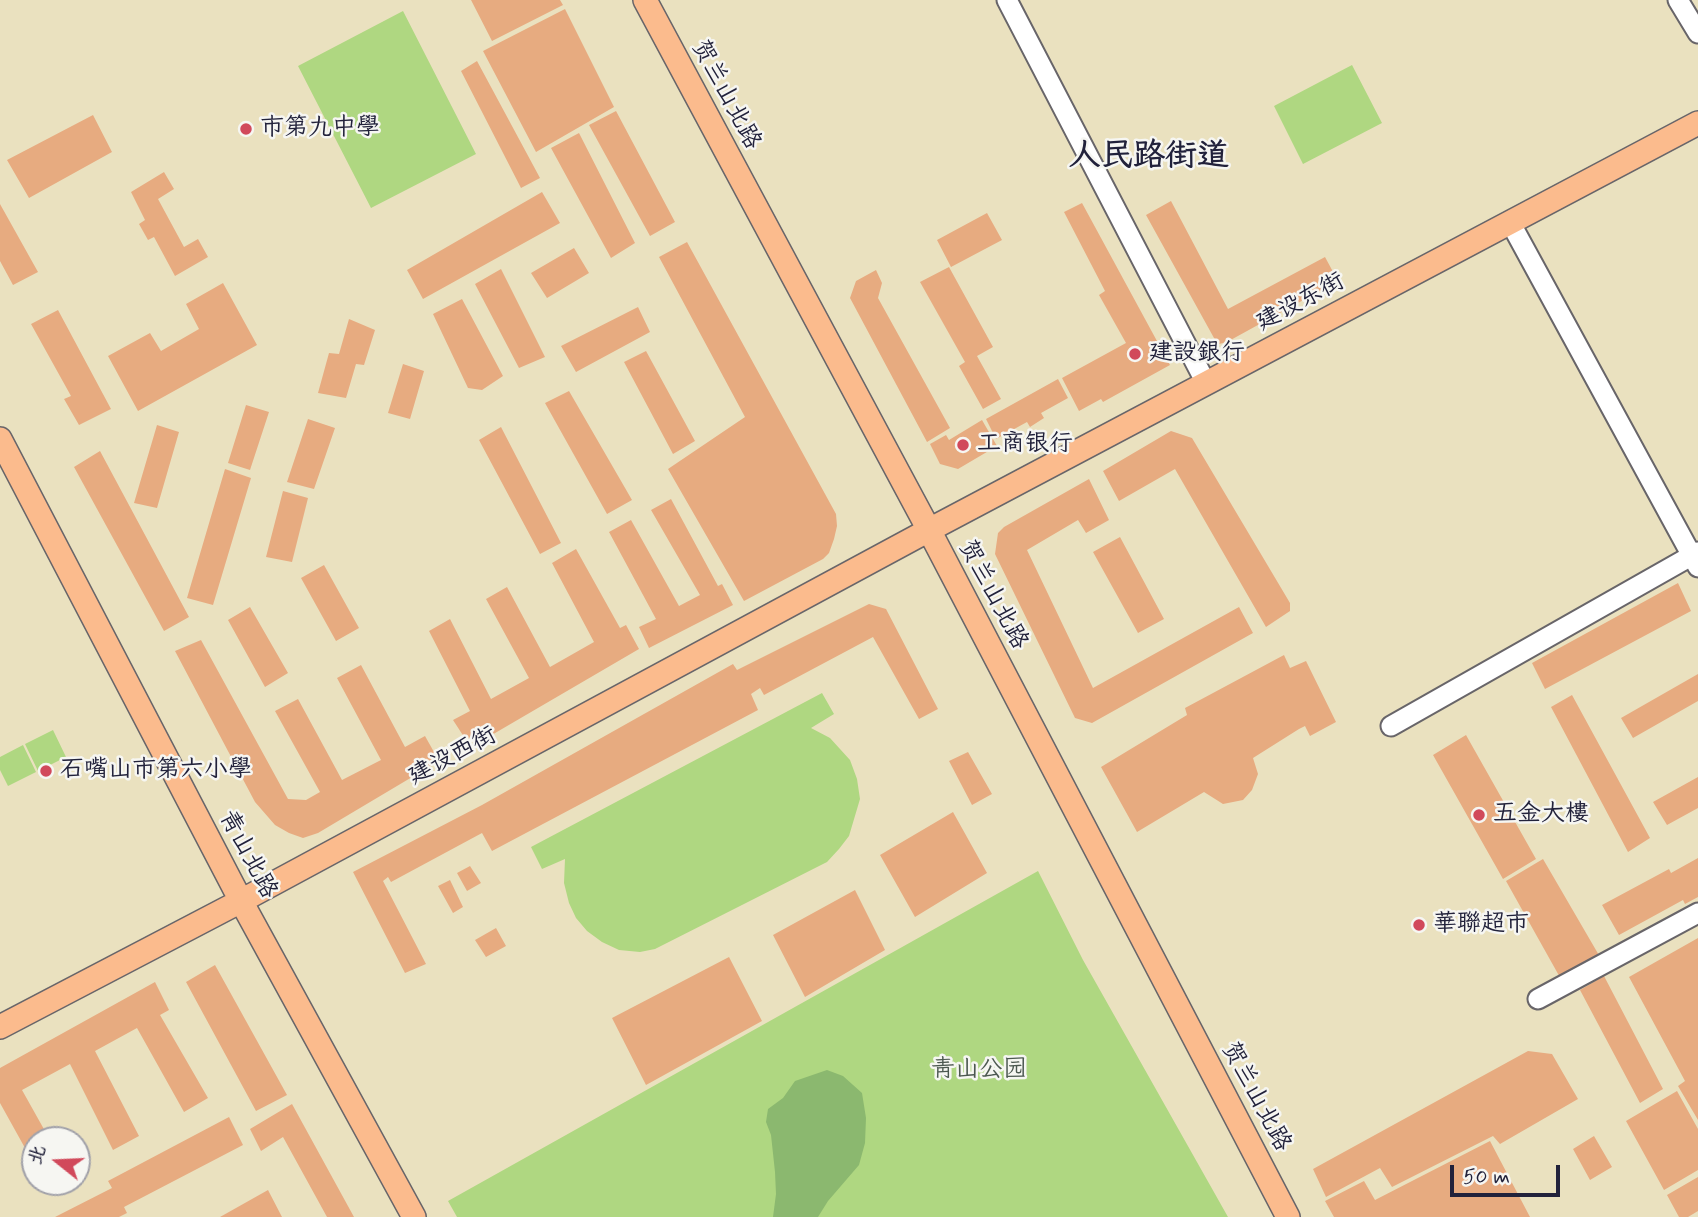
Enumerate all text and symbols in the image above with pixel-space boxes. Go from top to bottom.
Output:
street label: 贺兰山北路 [684,35,766,155]
place label: 市第九中學 [260,115,380,143]
marker: 市第九中學 [238,121,254,137]
district label: 人民路街道 [1069,139,1229,177]
street label: 建设东街 [1252,268,1350,338]
place label: 建設銀行 [1149,340,1245,368]
marker: 建設銀行 [1127,346,1143,362]
place label: 工商银行 [977,431,1073,459]
marker: 工商银行 [955,437,971,453]
street label: 贺兰山北路 [951,535,1033,655]
street label: 建设西街 [404,722,502,792]
place label: 石嘴山市第六小學 [60,757,252,785]
marker: 石嘴山市第六小學 [38,763,54,779]
place label: 五金大樓 [1493,801,1589,829]
street label: 青山北路 [212,806,282,904]
marker: 五金大樓 [1471,807,1487,823]
place label: 華聯超市 [1433,911,1529,939]
marker: 華聯超市 [1411,917,1427,933]
street label: 贺兰山北路 [1214,1037,1296,1157]
park label: 青山公园 [931,1057,1027,1085]
north arrow [21,1126,91,1196]
text: 北 [23,1142,52,1168]
scale bar [1453,1150,1563,1194]
text: 50 m [1463,1163,1510,1191]

